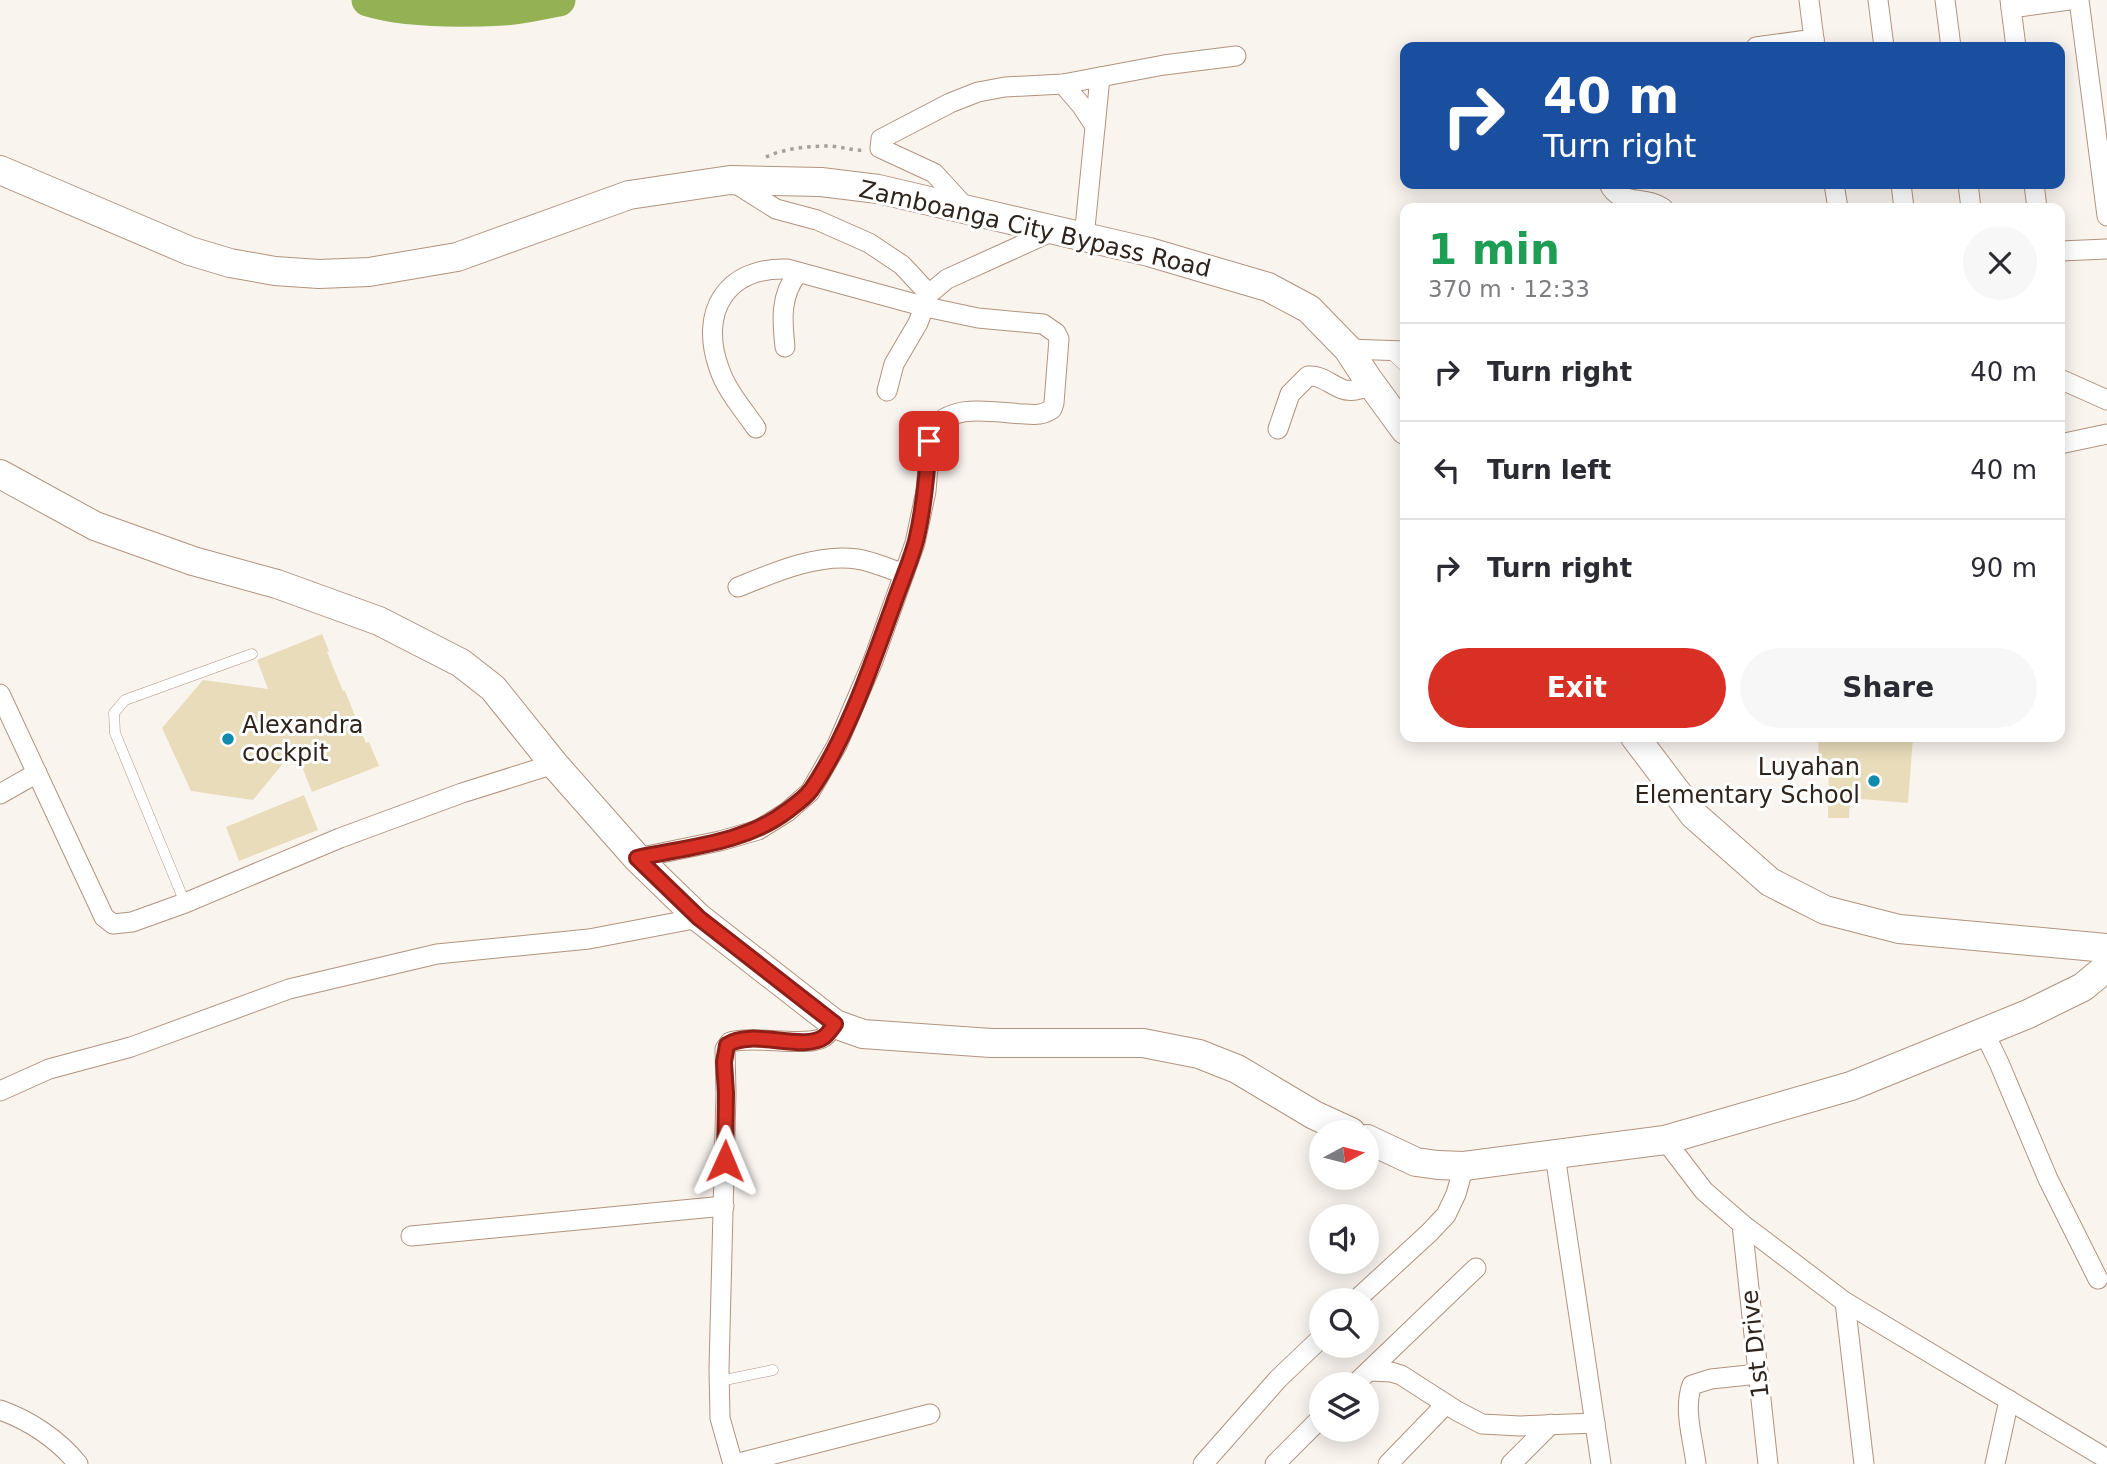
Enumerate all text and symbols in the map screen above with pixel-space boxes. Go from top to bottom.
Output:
text: 40 m [1543,68,1679,125]
icon: right [1428,70,1519,161]
text: Turn right [1543,127,1696,165]
street label: Zamboanga City Bypass Road [856,175,1214,283]
text: 1 min [1428,225,1560,274]
button: close [1963,226,2037,300]
text: 370 m · 12:33 [1428,276,1590,302]
icon: right [1428,353,1466,391]
text: Turn right [1487,357,1632,387]
text: 40 m [1970,357,2037,387]
pin [899,411,959,471]
icon: arrive [910,422,948,460]
icon: left [1428,451,1466,489]
text: Turn left [1487,455,1611,485]
text: 40 m [1970,455,2037,485]
icon: right [1428,549,1466,587]
text: Turn right [1487,553,1632,583]
text: 90 m [1970,553,2037,583]
button: Exit [1428,648,1726,728]
button: Share [1740,648,2037,728]
place label: Alexandra cockpit [242,711,363,767]
marker: Alexandra cockpit [220,731,236,747]
place label: Luyahan Elementary School [1635,753,1860,809]
marker: Luyahan Elementary School [1866,773,1882,789]
north arrow [1309,1120,1379,1190]
map controls [1309,1120,1379,1442]
position arrow [688,1124,762,1198]
button: sound [1309,1204,1379,1274]
button: search [1309,1288,1379,1358]
street label: 1st Drive [1735,1288,1775,1400]
button: layers [1309,1372,1379,1442]

